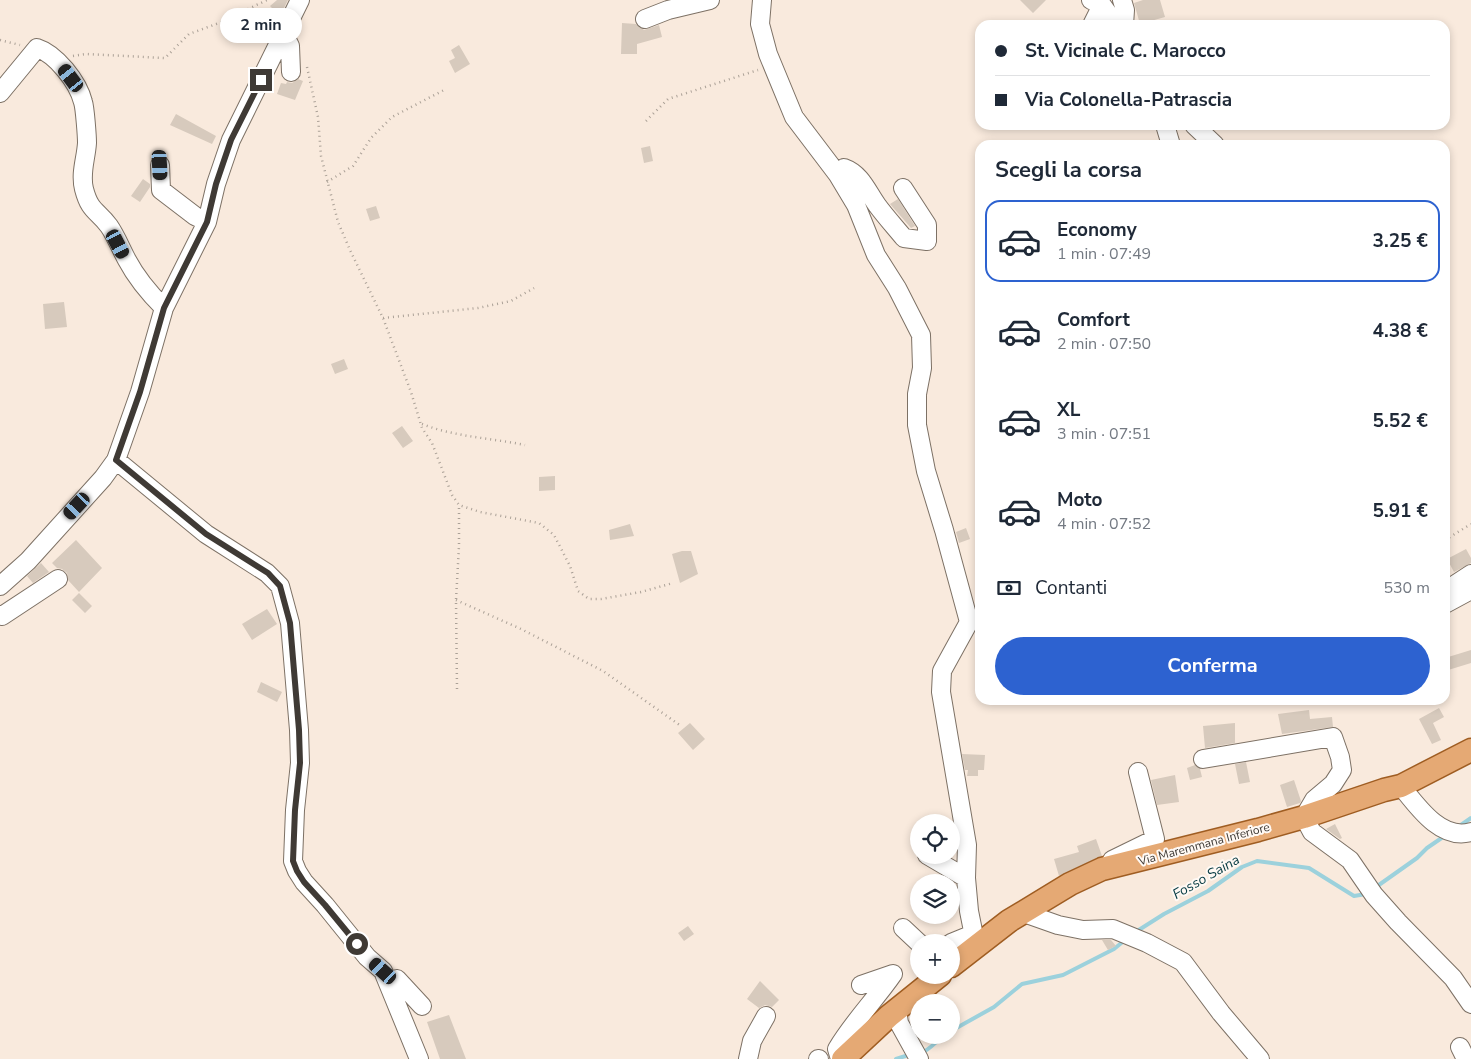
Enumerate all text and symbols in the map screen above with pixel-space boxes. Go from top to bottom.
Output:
callout: 2 min [220,8,302,42]
text: 2 min [240,14,282,36]
text: St. Vicinale C. Marocco [1025,38,1226,64]
car [55,62,86,94]
route end [250,69,272,91]
text: Via Colonella-Patrascia [1025,87,1232,113]
car [151,150,168,180]
text: Scegli la corsa [995,155,1142,185]
text: Economy [1057,217,1137,243]
icon: car [997,219,1042,264]
car [104,227,131,261]
text: 3.25 € [1373,228,1428,254]
text: 1 min · 07:49 [1057,243,1151,265]
text: Comfort [1057,307,1130,333]
icon: car [997,309,1042,354]
text: 4.38 € [1373,318,1428,344]
text: 2 min · 07:50 [1057,333,1151,355]
text: XL [1057,397,1080,423]
icon: car [997,399,1042,444]
text: 5.52 € [1373,408,1428,434]
text: 3 min · 07:51 [1057,423,1151,445]
text: Moto [1057,487,1103,513]
icon: car [997,489,1042,534]
car [61,490,92,522]
text: 5.91 € [1373,498,1428,524]
text: 4 min · 07:52 [1057,513,1151,535]
icon: cash [995,574,1023,602]
text: Contanti [1035,575,1107,601]
text: 530 m [1383,577,1430,599]
button: Conferma [995,637,1430,695]
map controls [910,814,960,1044]
button: locate [910,814,960,864]
street label: Via Maremmana Inferiore [1136,819,1271,870]
water label: Fosso Saina [1169,850,1243,904]
button: layers [910,874,960,924]
route start [346,933,368,955]
button: + [910,934,960,984]
car [366,955,399,987]
button: − [910,994,960,1044]

